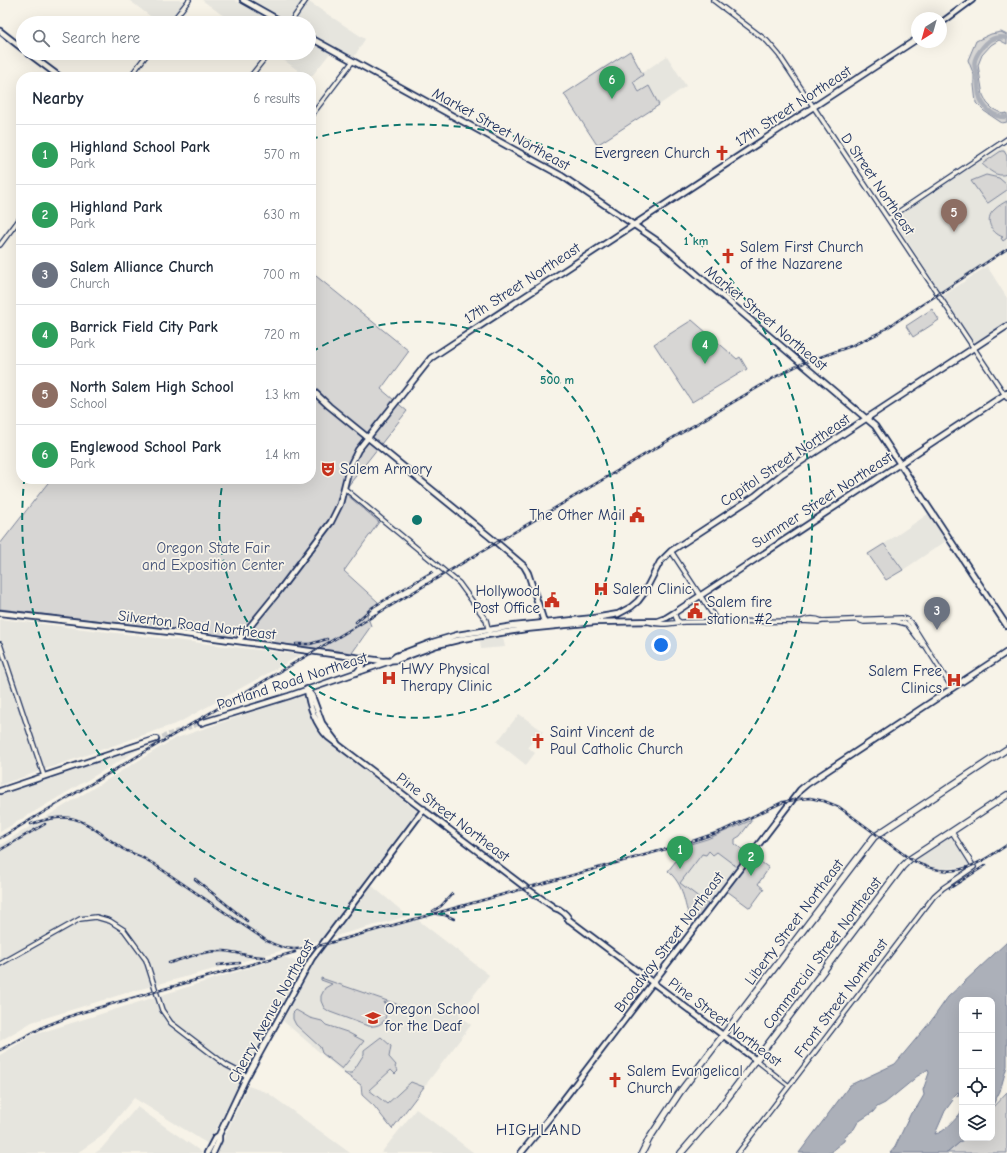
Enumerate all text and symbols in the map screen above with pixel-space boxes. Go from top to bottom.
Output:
north arrow [911,12,947,48]
search box [16,16,316,60]
icon: search [30,27,52,49]
text: Search here [62,29,140,47]
street label: 17th Street Northeast [732,61,855,150]
pin: 6 [599,66,625,99]
street label: Market Street Northeast [429,84,574,175]
text: Nearby [32,89,83,108]
text: 6 results [253,91,300,106]
street label: D Street Northeast [837,130,919,239]
text: Highland School Park [70,138,210,156]
place label: Evergreen Church [594,144,710,162]
church icon: Evergreen Church [713,144,731,162]
text: 1 [42,147,48,162]
text: 570 m [264,147,300,162]
text: Park [70,156,95,171]
text: Highland Park [70,198,162,216]
pin: 5 [941,199,967,232]
text: 2 [42,207,48,222]
text: 630 m [263,207,300,222]
text: Park [70,216,95,231]
text: 1 km [684,234,708,248]
street label: 17th Street Northeast [461,238,584,327]
place label: Salem First Church of the Nazarene [740,238,863,273]
church icon: Salem First Church of the Nazarene [719,247,737,265]
text: Salem Alliance Church [70,258,214,276]
street label: Market Street Northeast [701,261,831,375]
text: 3 [42,267,48,282]
text: 700 m [263,267,300,282]
text: Church [70,276,110,291]
text: Barrick Field City Park [70,318,218,336]
text: 4 [42,327,48,342]
text: 720 m [264,327,300,342]
pin: 4 [692,331,718,364]
text: Park [70,336,95,351]
text: 500 m [540,373,574,387]
text: North Salem High School [70,378,234,396]
text: 5 [42,387,48,402]
text: 1.3 km [265,387,300,402]
text: School [70,396,107,411]
street label: Capitol Street Northeast [717,409,854,510]
text: Englewood School Park [70,438,221,456]
text: 6 [42,447,48,462]
text: 1.4 km [265,447,300,462]
street label: Summer Street Northeast [748,447,896,552]
text: Park [70,456,95,471]
theatre icon: Salem Armory [319,460,337,478]
place label: Salem Armory [340,460,432,478]
place label: The Other Mail [529,506,625,524]
public building icon: The Other Mail [628,506,646,524]
centre of rings [410,513,424,527]
park label: Oregon State Fair and Exposition Center [142,539,284,574]
hospital icon: Salem Clinic [592,580,610,598]
place label: Salem Clinic [613,580,692,598]
place label: Hollywood Post Office [473,582,540,617]
public building icon: Hollywood Post Office [543,591,561,609]
place label: Salem fire station #2 [707,593,773,628]
pin: 3 [924,597,950,630]
public building icon: Salem fire station #2 [686,602,704,620]
street label: Silverton Road Northeast [117,606,278,644]
your location [651,635,671,655]
street label: Portland Road Northeast [214,648,370,714]
place label: HWY Physical Therapy Clinic [401,660,492,695]
place label: Salem Free Clinics [868,662,942,697]
hospital icon: HWY Physical Therapy Clinic [380,669,398,687]
hospital icon: Salem Free Clinics [945,671,963,689]
place label: Saint Vincent de Paul Catholic Church [550,723,683,758]
church icon: Saint Vincent de Paul Catholic Church [529,732,547,750]
street label: Pine Street Northeast [393,769,514,866]
pin: 1 [667,836,693,869]
pin: 2 [738,843,764,876]
street label: Liberty Street Northeast [741,855,848,988]
street label: Broadway Street Northeast [610,868,728,1016]
street label: Commercial Street Northeast [759,873,886,1033]
street label: Front Street Northeast [790,934,892,1061]
street label: Cherry Avenue Northeast [224,936,318,1086]
street label: Pine Street Northeast [665,974,786,1071]
map controls [959,997,995,1141]
button: + [959,997,995,1033]
place label: Oregon School for the Deaf [384,1000,480,1035]
school or university icon: Oregon School for the Deaf [364,1009,382,1027]
button: − [959,1033,995,1069]
place label: Salem Evangelical Church [627,1062,743,1097]
button: locate [959,1069,995,1105]
church icon: Salem Evangelical Church [606,1071,624,1089]
button: layers [959,1105,995,1141]
district label: HIGHLAND [496,1121,582,1139]

